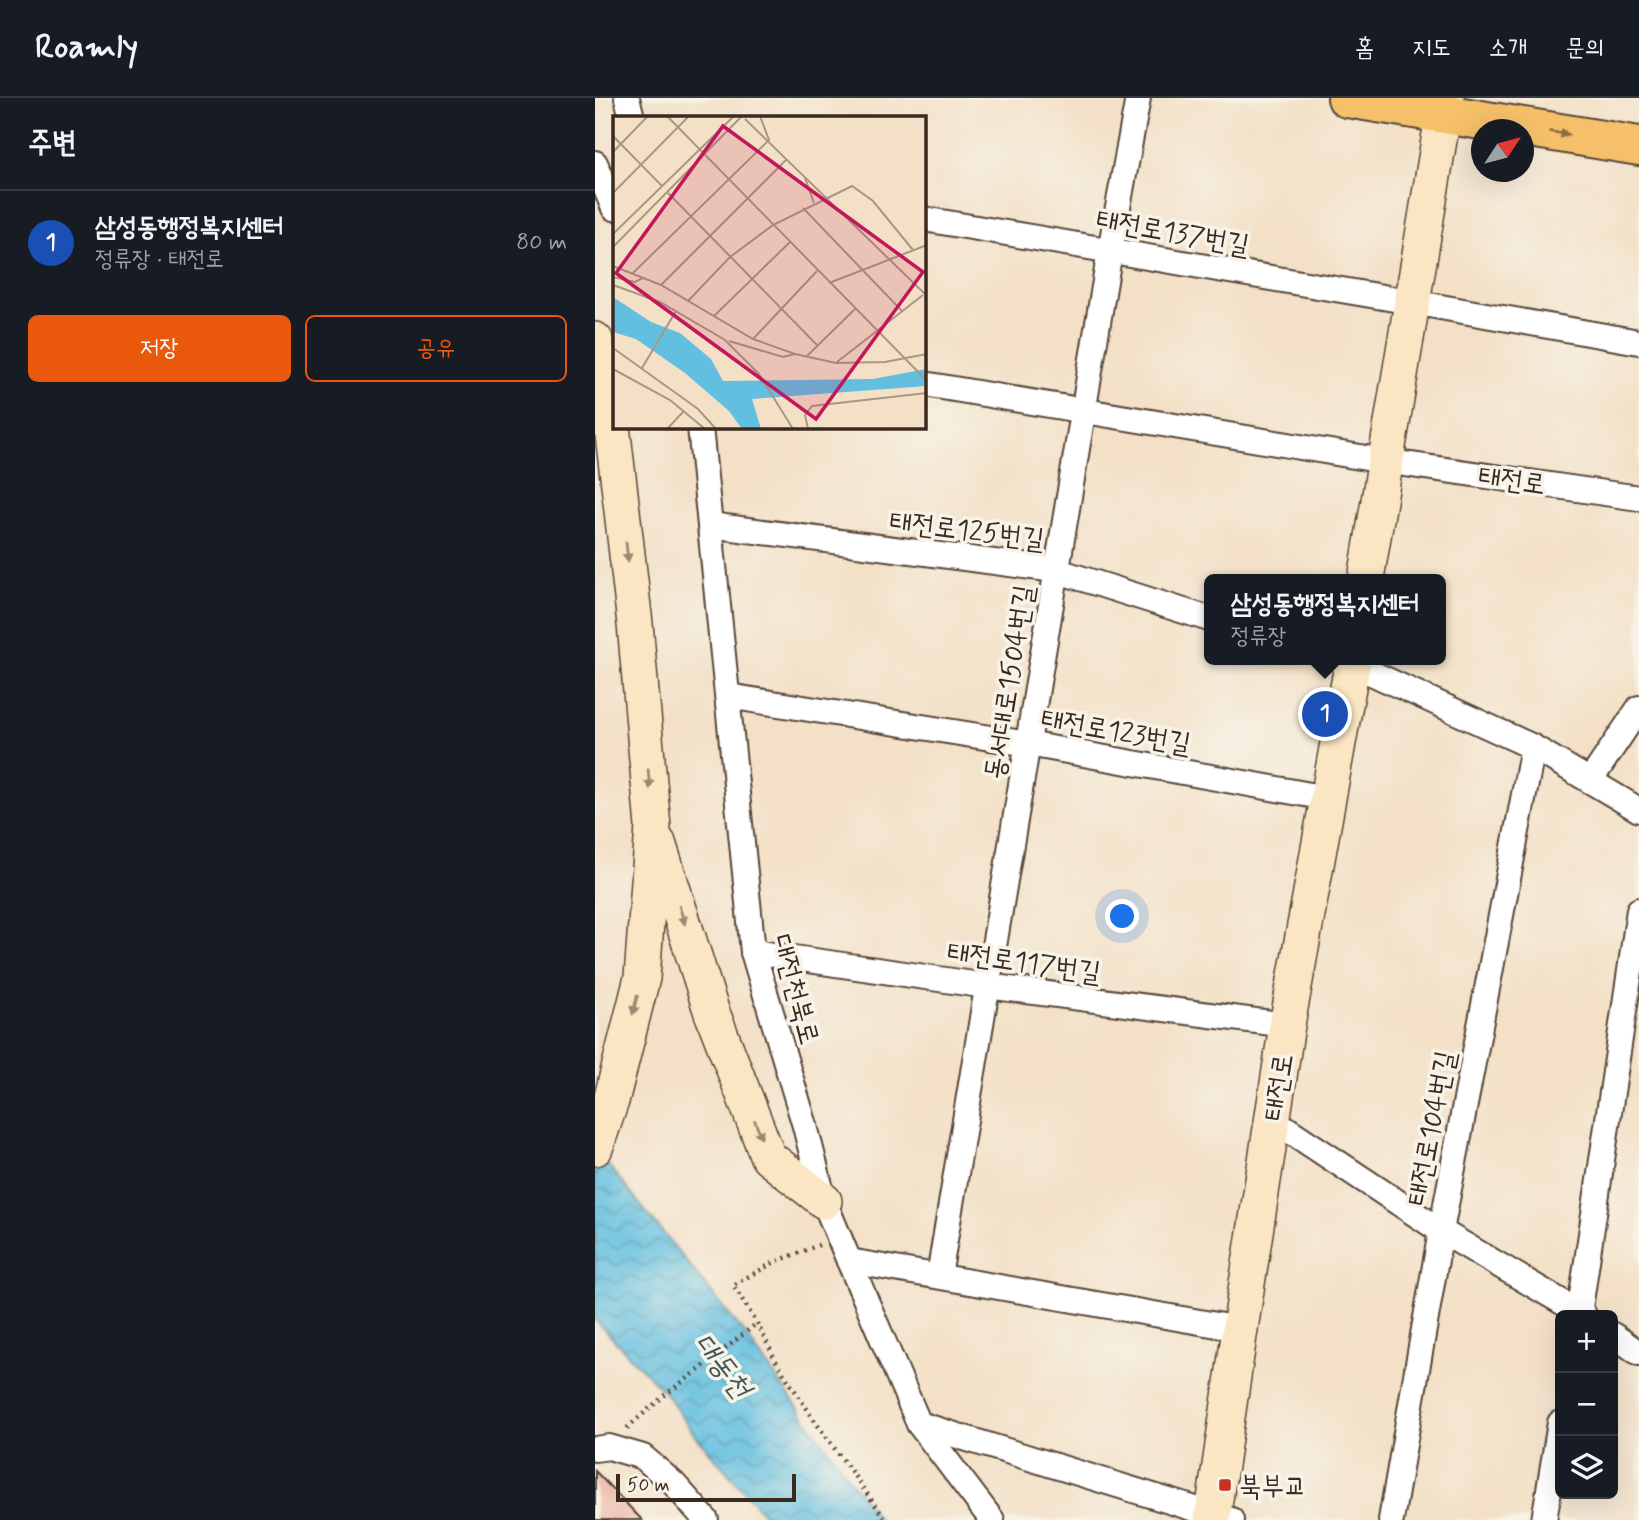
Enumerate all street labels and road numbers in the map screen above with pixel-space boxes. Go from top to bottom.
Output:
street label: 태전로137번길 [1093,202,1252,265]
street label: 태전로 [1476,458,1548,504]
street label: 태전로125번길 [887,504,1046,559]
street label: 동서대로1504번길 [977,582,1044,782]
street label: 태전로123번길 [1038,701,1193,764]
street label: 대전천북로 [762,930,827,1049]
street label: 태전로117번길 [944,934,1103,993]
street label: 태전로104번길 [1399,1048,1466,1209]
street label: 태전로 [1256,1051,1303,1124]

